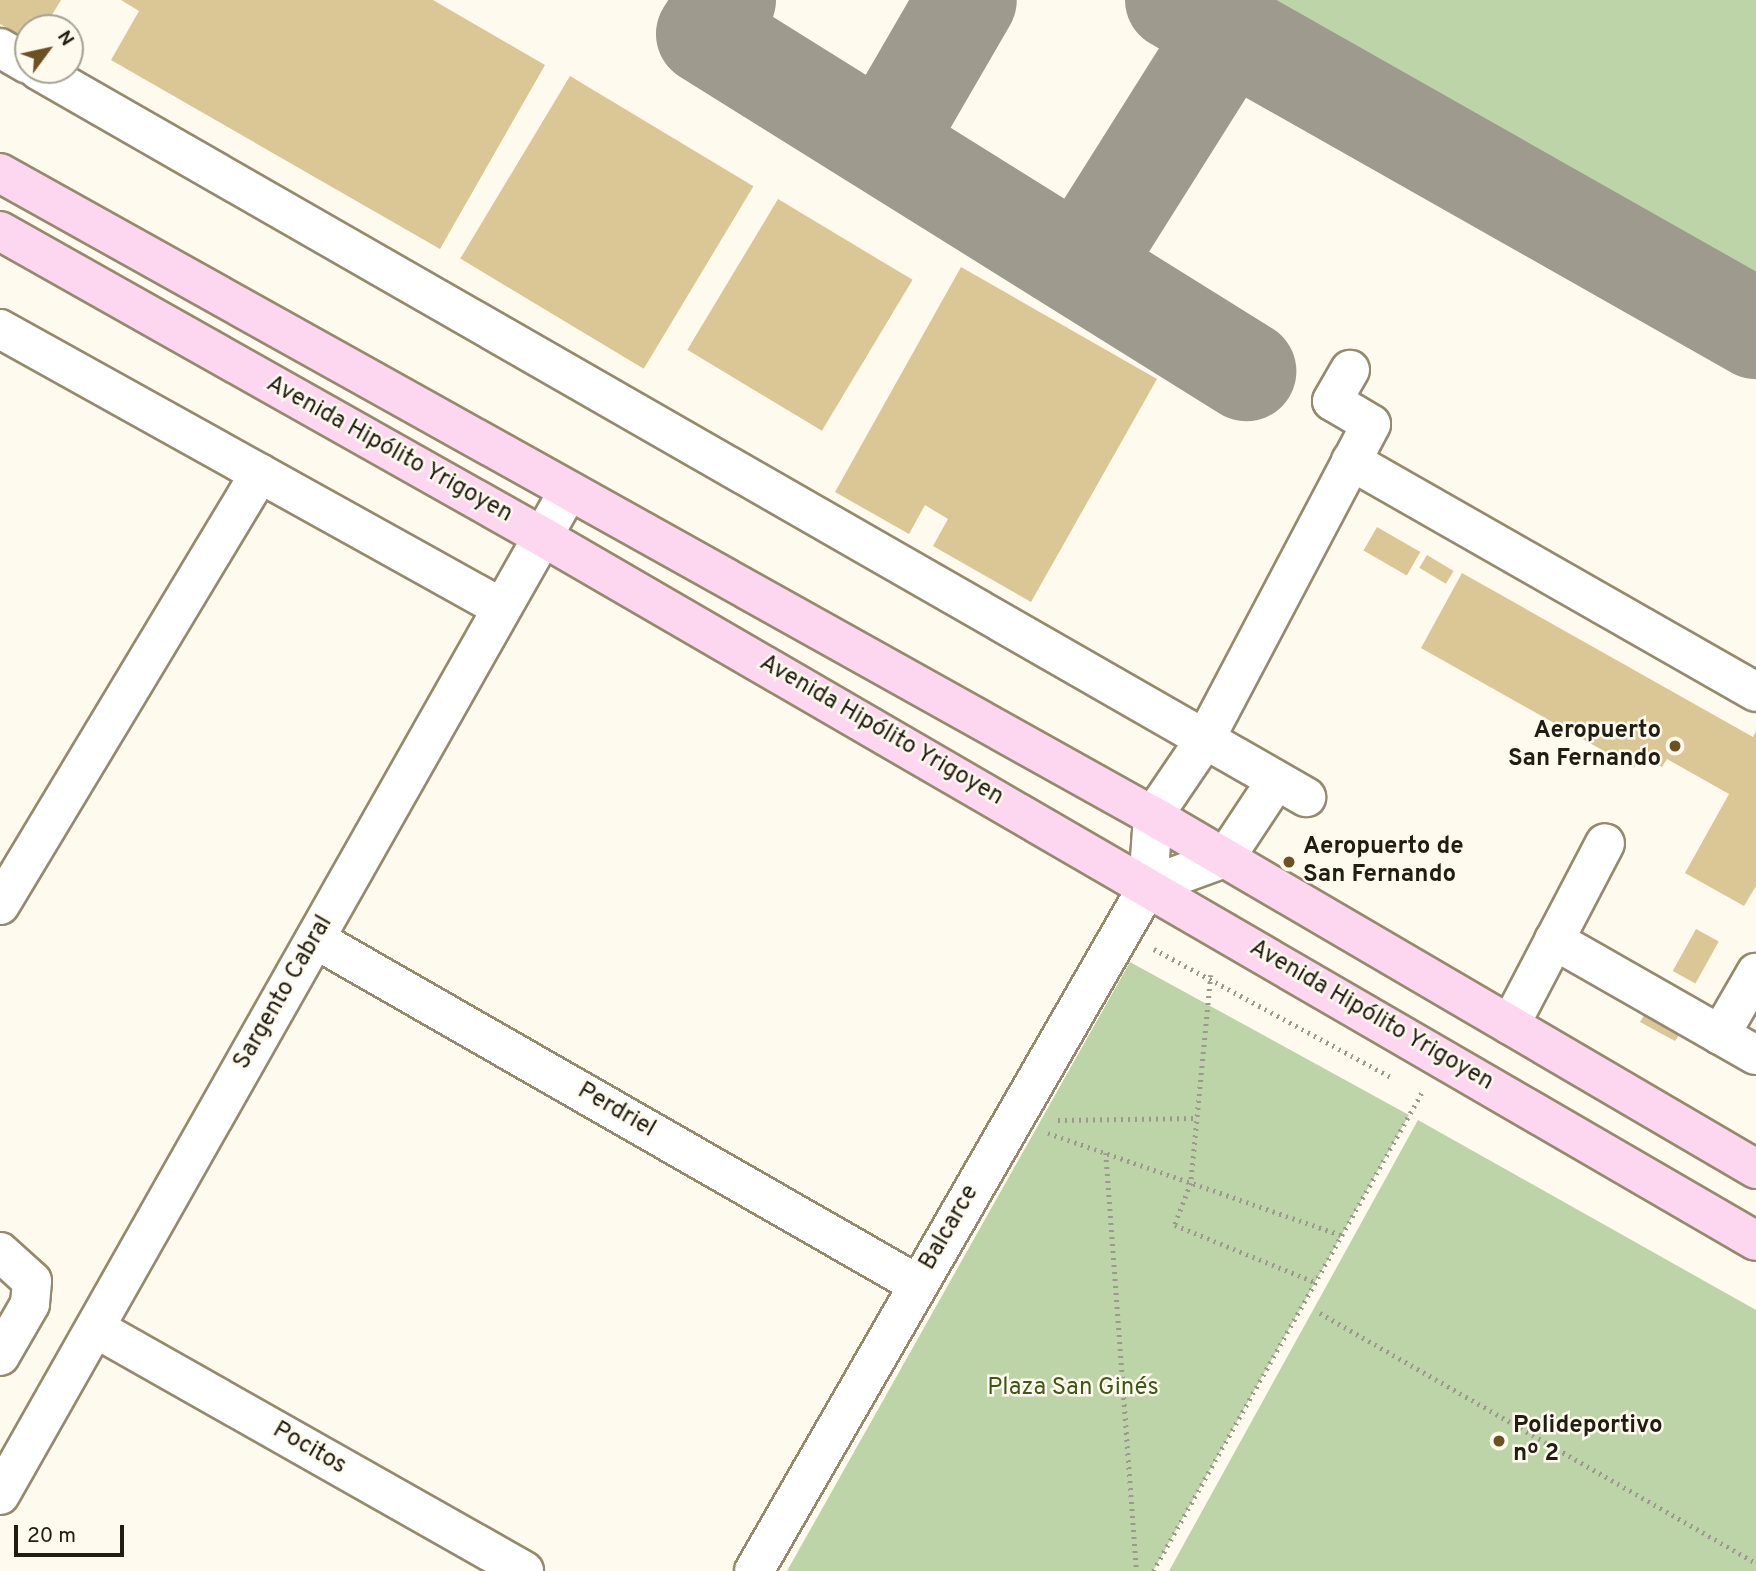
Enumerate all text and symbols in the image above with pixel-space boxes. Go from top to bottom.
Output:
north arrow [14,14,84,84]
text: N [51,26,79,51]
street label: Avenida Hipólito Yrigoyen [260,370,518,530]
street label: Avenida Hipólito Yrigoyen [753,649,1009,813]
place label: Aeropuerto San Fernando [1508,718,1661,774]
marker: Aeropuerto San Fernando [1667,738,1683,754]
place label: Aeropuerto de San Fernando [1303,834,1464,890]
marker: Aeropuerto de San Fernando [1281,854,1297,870]
street label: Sargento Cabral [228,911,340,1075]
street label: Avenida Hipólito Yrigoyen [1243,934,1499,1098]
street label: Perdriel [572,1077,660,1145]
street label: Balcarce [914,1180,986,1276]
park label: Plaza San Ginés [987,1375,1159,1403]
place label: Polideportivo nº 2 [1513,1413,1663,1469]
street label: Pocitos [267,1416,351,1482]
marker: Polideportivo nº 2 [1491,1433,1507,1449]
scale bar [18,1512,128,1556]
text: 20 m [27,1523,76,1550]

